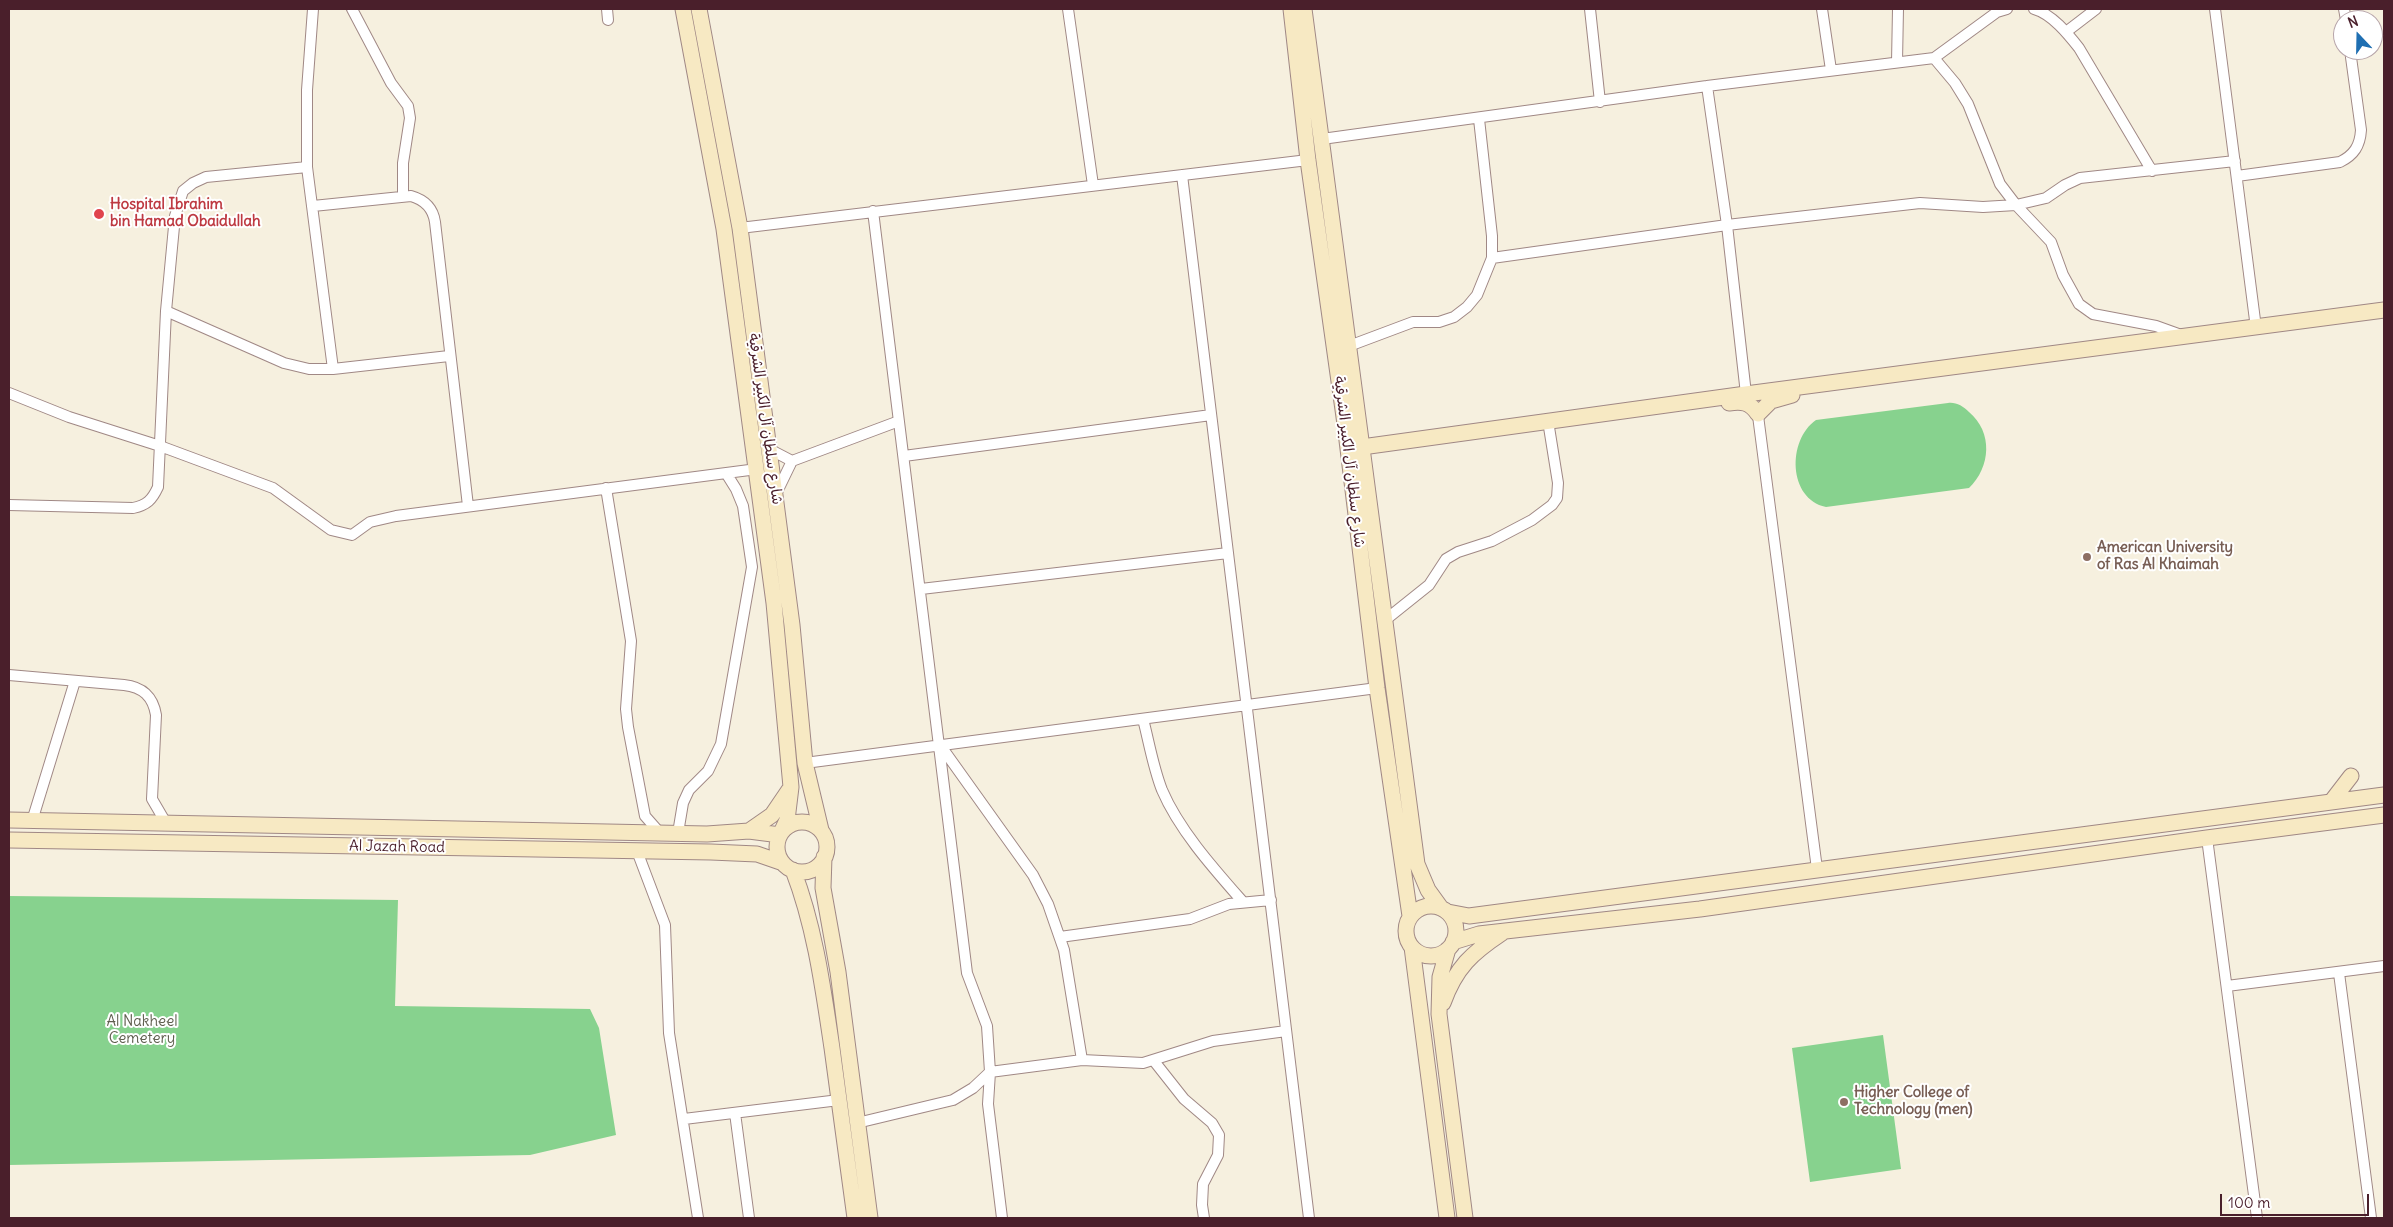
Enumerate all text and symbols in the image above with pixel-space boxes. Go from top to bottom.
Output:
north arrow [2333,10,2383,60]
text: N [2345,12,2361,32]
place label: Hospital Ibrahim bin Hamad Obaidullah [110,196,261,231]
marker: Hospital Ibrahim bin Hamad Obaidullah [92,207,106,221]
street label: شارع سلطان آل الكبير الشرقية [744,332,786,506]
street label: شارع سلطان آل الكبير الشرقية [1330,375,1368,549]
place label: American University of Ras Al Khaimah [2097,539,2233,574]
marker: American University of Ras Al Khaimah [2081,551,2093,563]
street label: Al Jazah Road [349,837,445,857]
park label: Al Nakheel Cemetery [106,1013,178,1048]
place label: Higher College of Technology (men) [1854,1084,1973,1119]
marker: Higher College of Technology (men) [1838,1096,1850,1108]
scale bar [2223,1184,2372,1216]
text: 100 m [2228,1193,2270,1212]

